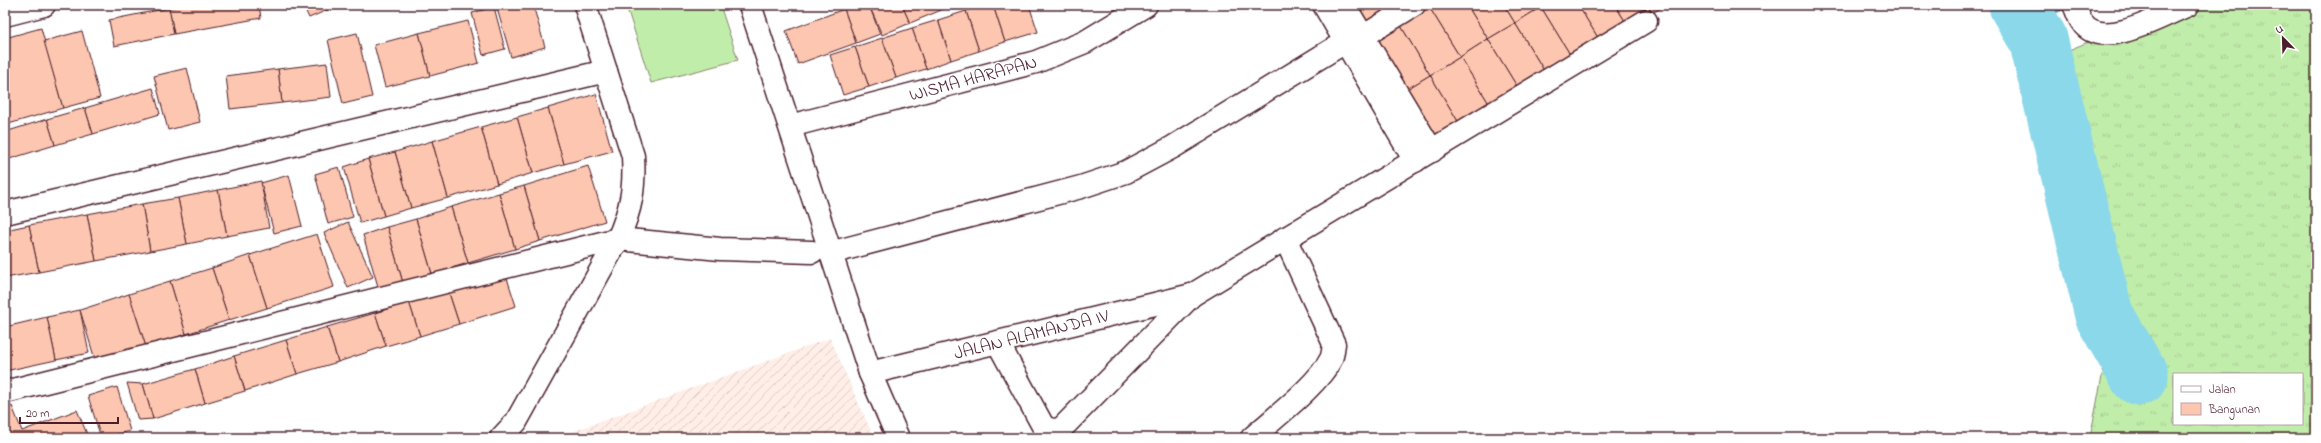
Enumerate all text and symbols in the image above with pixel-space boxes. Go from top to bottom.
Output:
north arrow [2263,18,2303,58]
text: U [2273,21,2286,38]
street label: WISMA HARAPAN [907,50,1040,109]
street label: JALAN ALAMANDA IV [951,304,1112,368]
legend [2173,373,2303,425]
text: Jalan [2209,381,2236,399]
scale bar [20,399,118,425]
text: Bangunan [2208,401,2260,420]
text: 20 m [26,405,49,423]

